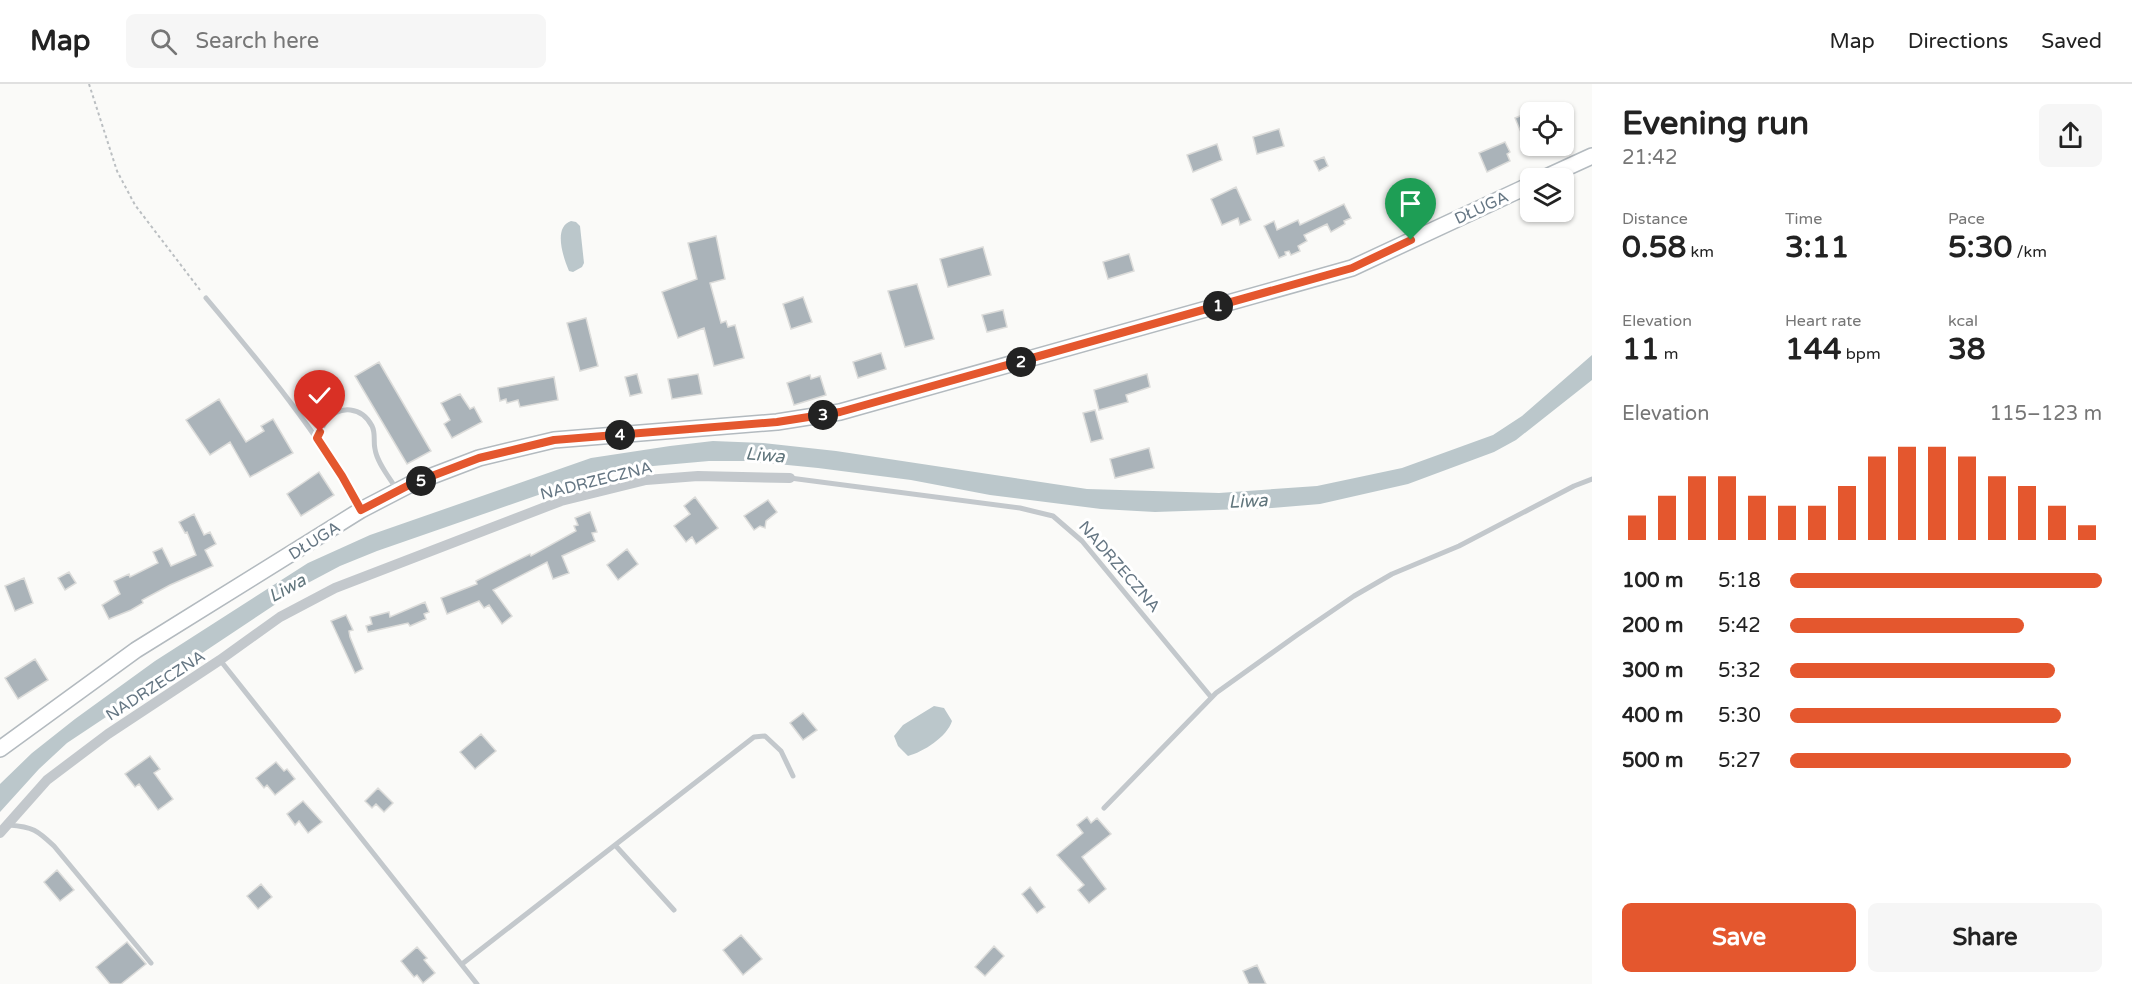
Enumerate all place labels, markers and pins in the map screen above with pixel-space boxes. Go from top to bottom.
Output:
pin [1385,178,1436,240]
pin: 1 [1203,291,1233,321]
pin: 2 [1006,347,1036,377]
pin [294,370,345,432]
pin: 3 [808,400,838,430]
pin: 4 [605,420,635,450]
pin: 5 [406,466,436,496]

